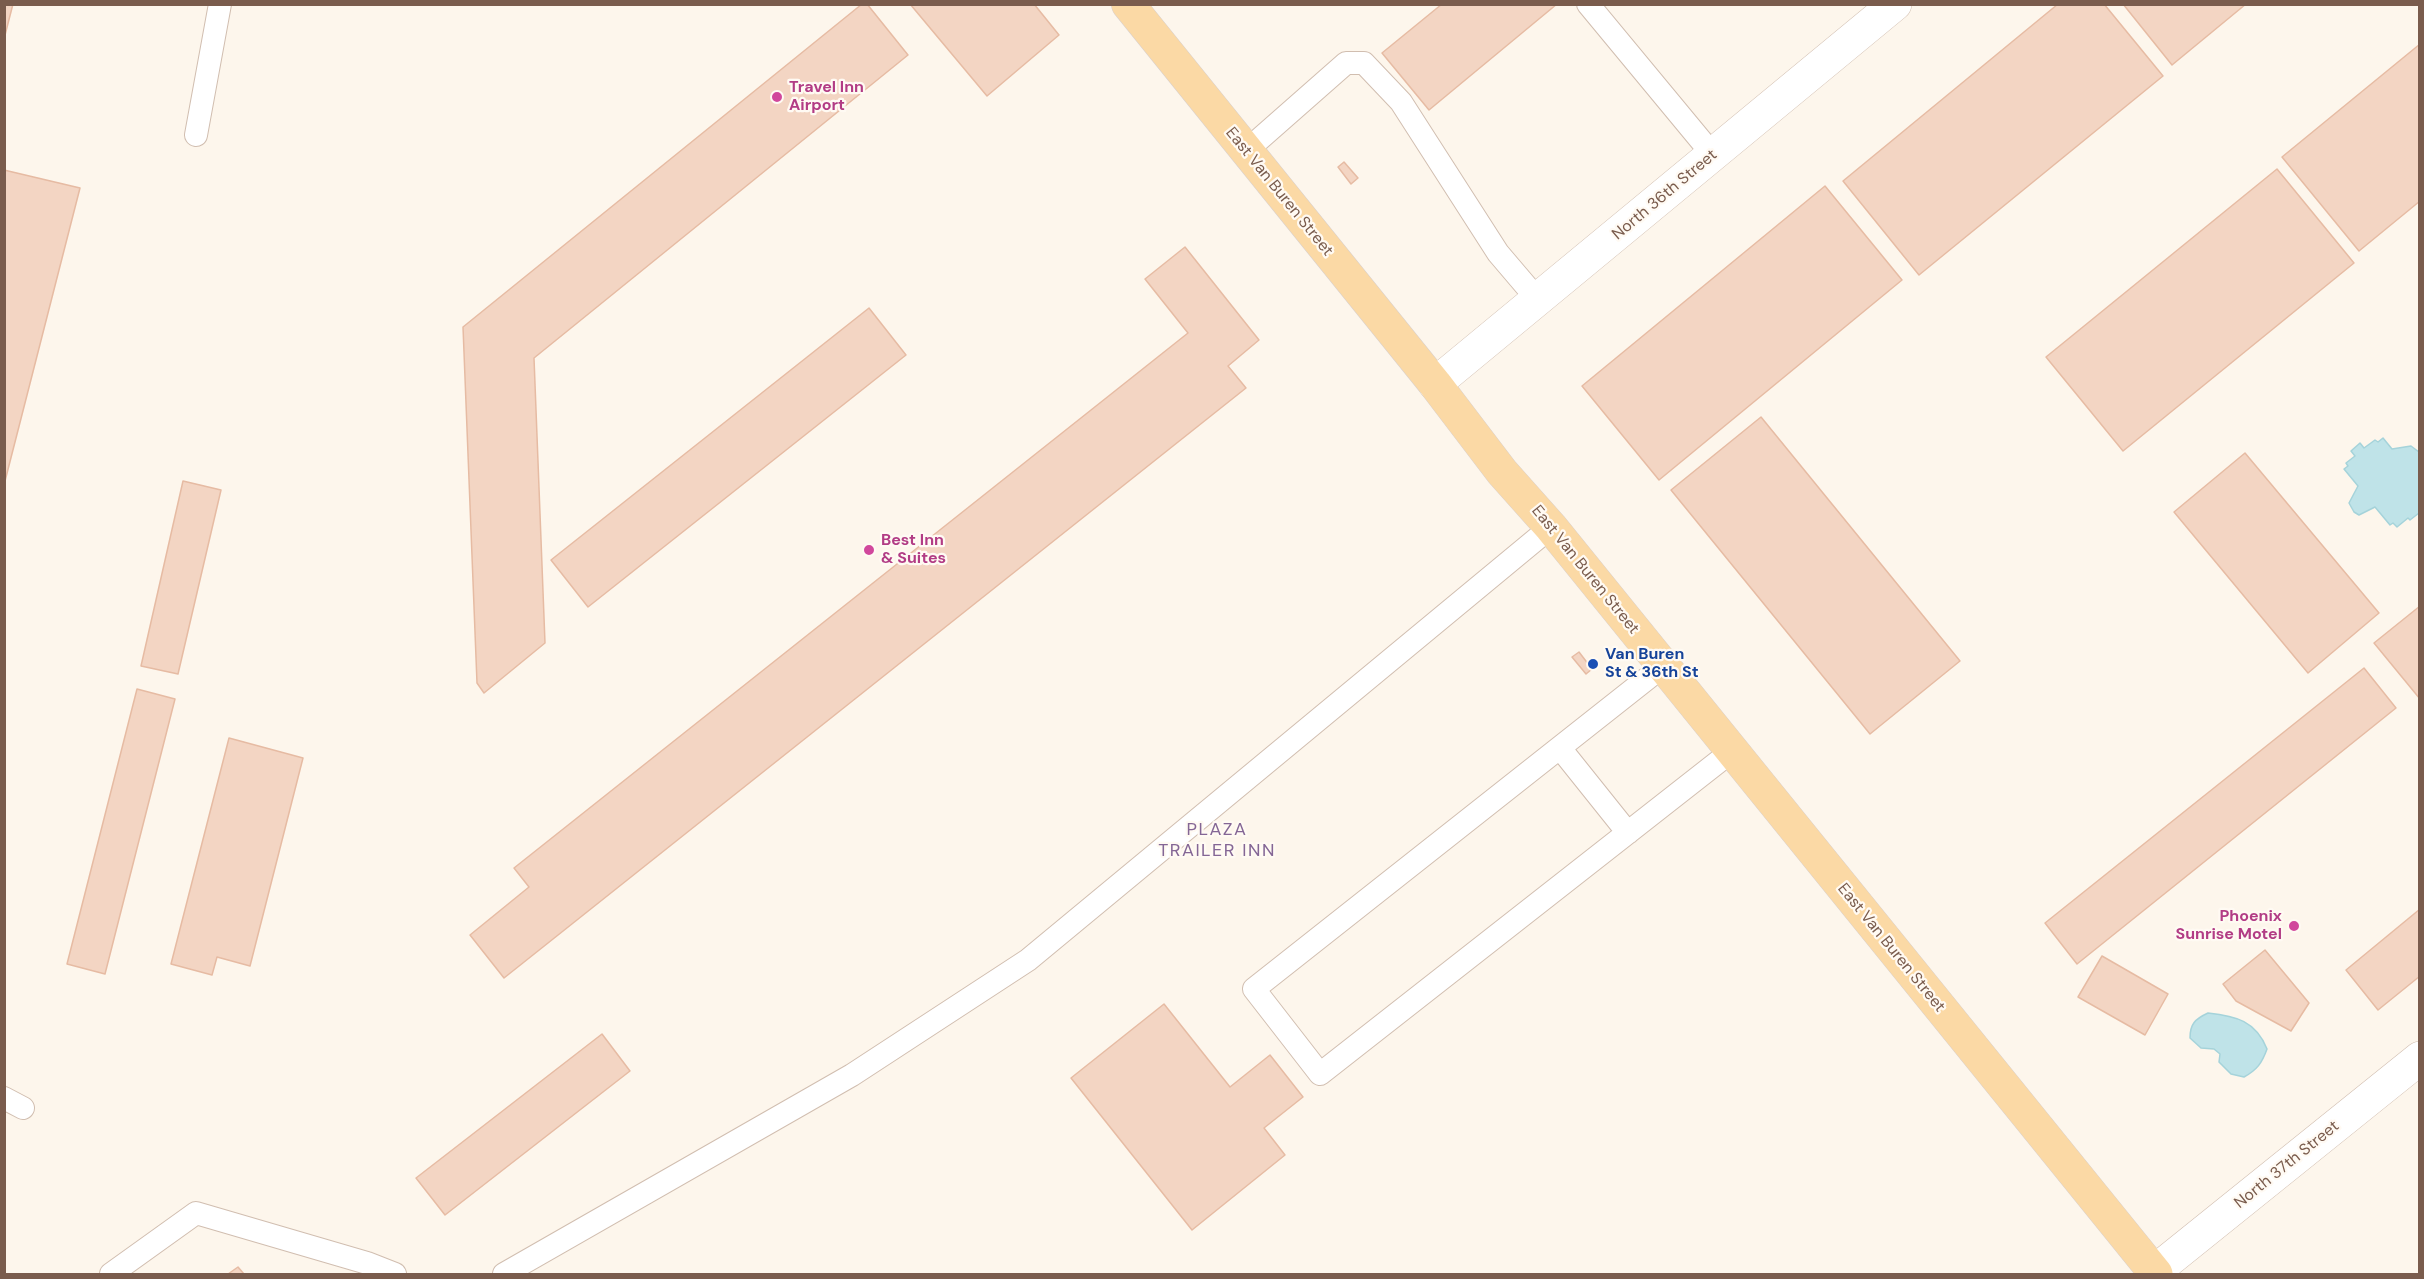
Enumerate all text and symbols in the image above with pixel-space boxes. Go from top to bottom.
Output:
place label: Travel Inn Airport [789,78,864,116]
marker: Travel Inn Airport [770,90,784,104]
street label: East Van Buren Street [1221,124,1337,260]
street label: North 36th Street [1609,146,1721,244]
street label: East Van Buren Street [1527,502,1643,638]
place label: Best Inn & Suites [881,531,946,569]
marker: Best Inn & Suites [862,543,876,557]
place label: Van Buren St & 36th St [1605,645,1699,683]
marker: Van Buren St & 36th St [1586,657,1600,671]
district label: PLAZA TRAILER INN [1158,819,1276,862]
street label: East Van Buren Street [1833,880,1949,1016]
place label: Phoenix Sunrise Motel [2176,907,2282,945]
marker: Phoenix Sunrise Motel [2287,919,2301,933]
street label: North 37th Street [2231,1117,2343,1213]

